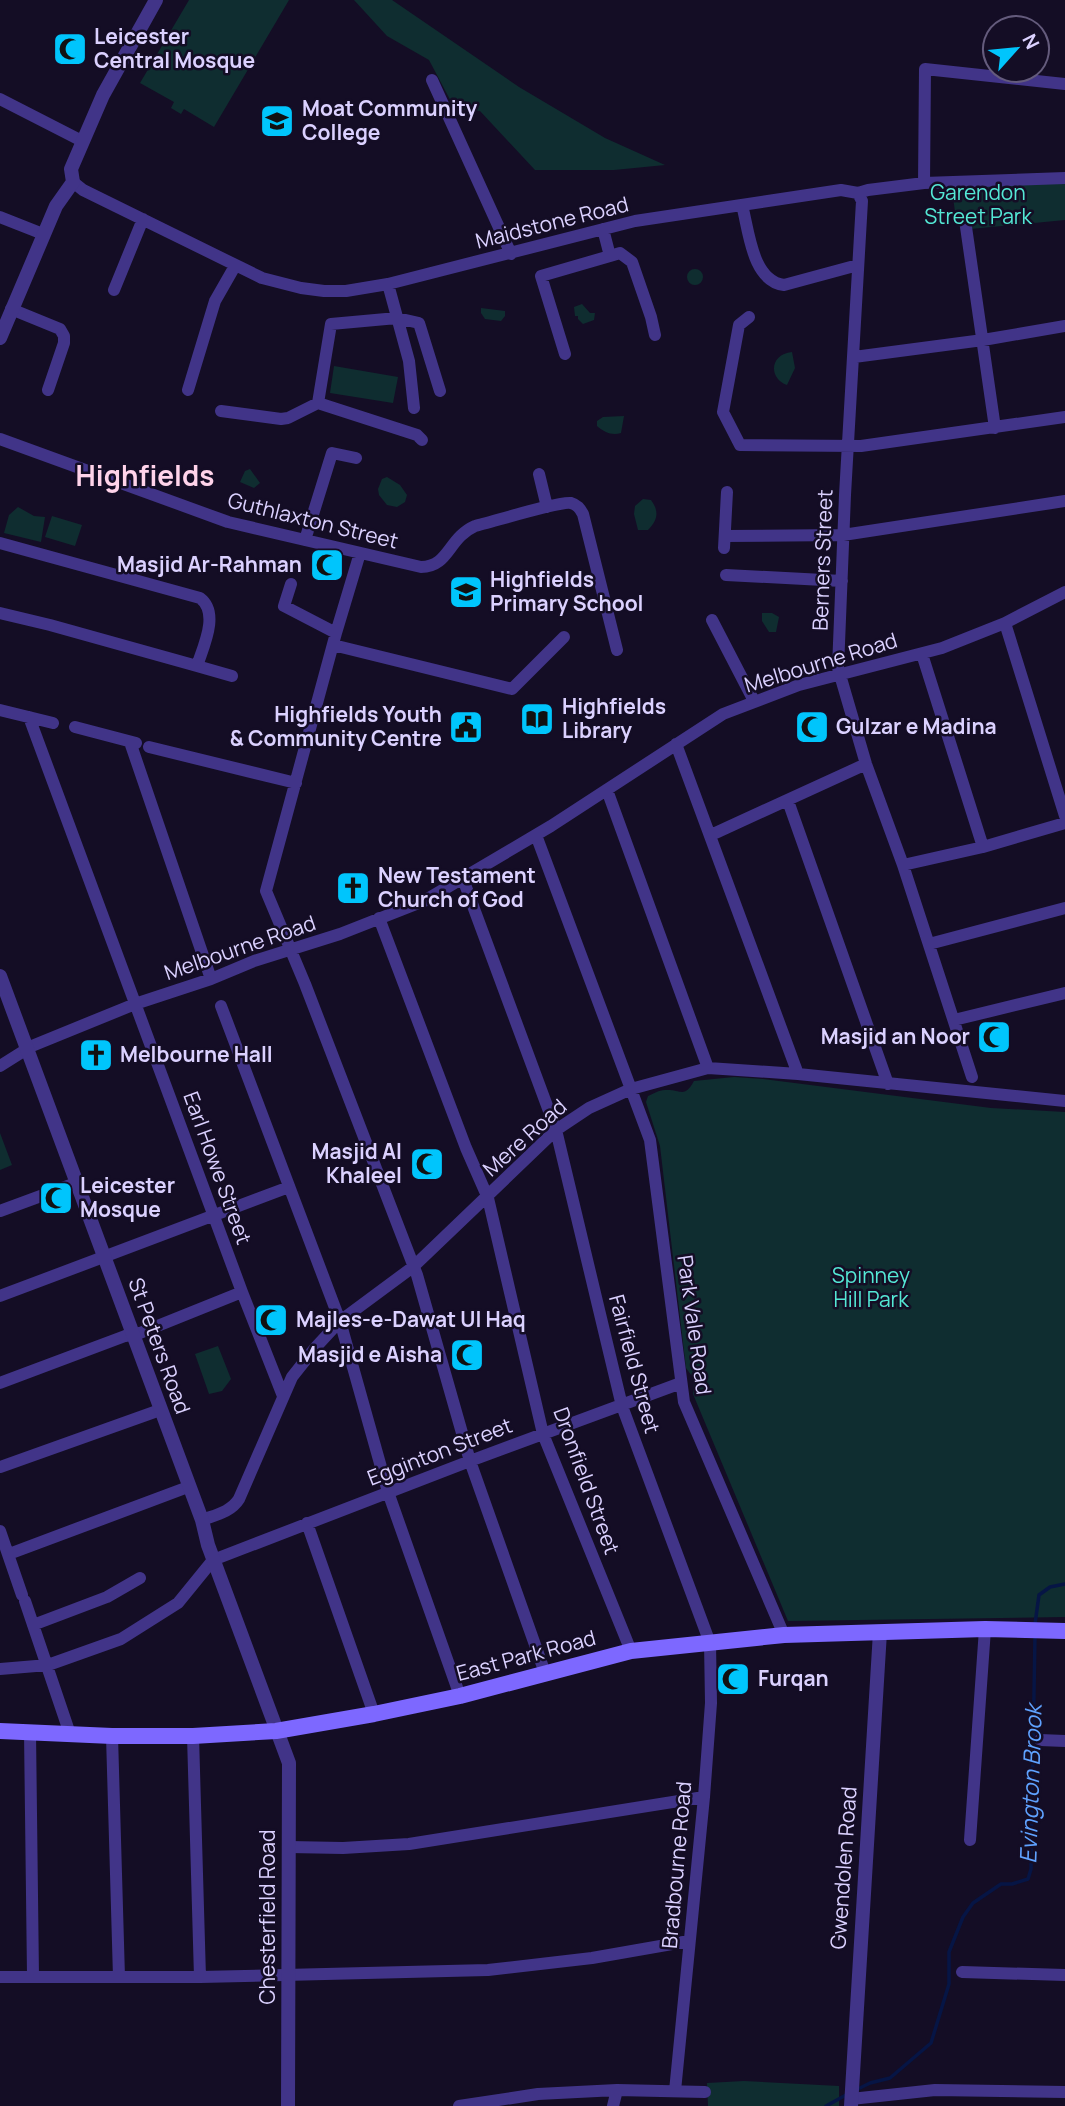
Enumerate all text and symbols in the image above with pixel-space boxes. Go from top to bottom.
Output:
north arrow [981,14,1051,84]
place label: Leicester Central Mosque [94,22,255,74]
text: N [1016,29,1046,53]
mosque icon: Leicester Central Mosque [51,30,89,68]
place label: Moat Community College [302,94,478,146]
school or university icon: Moat Community College [258,102,296,140]
park label: Garendon Street Park [924,178,1032,230]
street label: Maidstone Road [472,189,631,255]
district label: Highfields [76,456,214,494]
street label: Guthlaxton Street [225,485,401,555]
street label: Berners Street [806,489,838,631]
mosque icon: Masjid Ar-Rahman [308,546,346,584]
place label: Masjid Ar-Rahman [117,550,302,578]
place label: Highfields Primary School [490,565,644,617]
school or university icon: Highfields Primary School [447,573,485,611]
street label: Melbourne Road [741,626,901,699]
place label: Highfields Library [562,692,666,744]
place label: Highfields Youth & Community Centre [230,700,442,752]
library icon: Highfields Library [518,700,556,738]
public building icon: Highfields Youth & Community Centre [447,708,485,746]
mosque icon: Gulzar e Madina [793,708,831,746]
place label: Gulzar e Madina [836,712,997,740]
place label: New Testament Church of God [378,861,536,913]
church icon: New Testament Church of God [334,869,372,907]
street label: Melbourne Road [160,908,319,986]
mosque icon: Masjid an Noor [975,1018,1013,1056]
place label: Masjid an Noor [821,1022,970,1050]
church icon: Melbourne Hall [77,1036,115,1074]
place label: Melbourne Hall [120,1040,273,1068]
street label: Earl Howe Street [177,1087,259,1248]
street label: Mere Road [476,1092,572,1182]
place label: Masjid Al Khaleel [312,1137,402,1189]
mosque icon: Masjid Al Khaleel [408,1145,446,1183]
place label: Leicester Mosque [80,1171,175,1223]
mosque icon: Leicester Mosque [37,1179,75,1217]
street label: Park Vale Road [671,1253,719,1396]
park label: Spinney Hill Park [832,1261,910,1313]
street label: St Peters Road [122,1274,198,1418]
street label: Fairfield Street [603,1291,667,1436]
mosque icon: Majles-e-Dawat Ul Haq [252,1301,290,1339]
place label: Majles-e-Dawat Ul Haq [296,1305,526,1333]
mosque icon: Masjid e Aisha [448,1336,486,1374]
place label: Masjid e Aisha [298,1340,442,1368]
street label: Dronfield Street [547,1403,627,1558]
street label: Egginton Street [363,1411,516,1492]
street label: East Park Road [453,1623,598,1687]
mosque icon: Furqan [714,1660,752,1698]
place label: Furqan [758,1664,829,1692]
water label: Evington Brook [1011,1700,1049,1864]
street label: Bradbourne Road [655,1780,697,1950]
street label: Gwendolen Road [823,1786,863,1950]
street label: Chesterfield Road [253,1830,281,2004]

